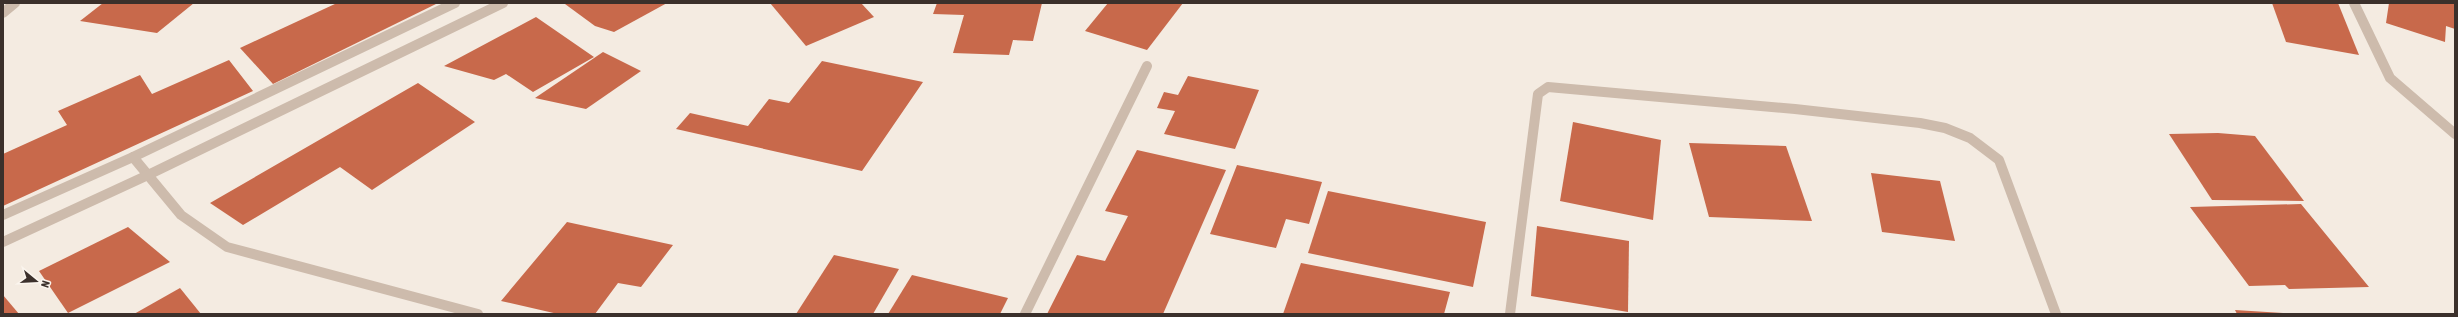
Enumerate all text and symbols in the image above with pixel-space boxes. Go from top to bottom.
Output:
north arrow [16,261,56,301]
text: N [39,279,52,289]

